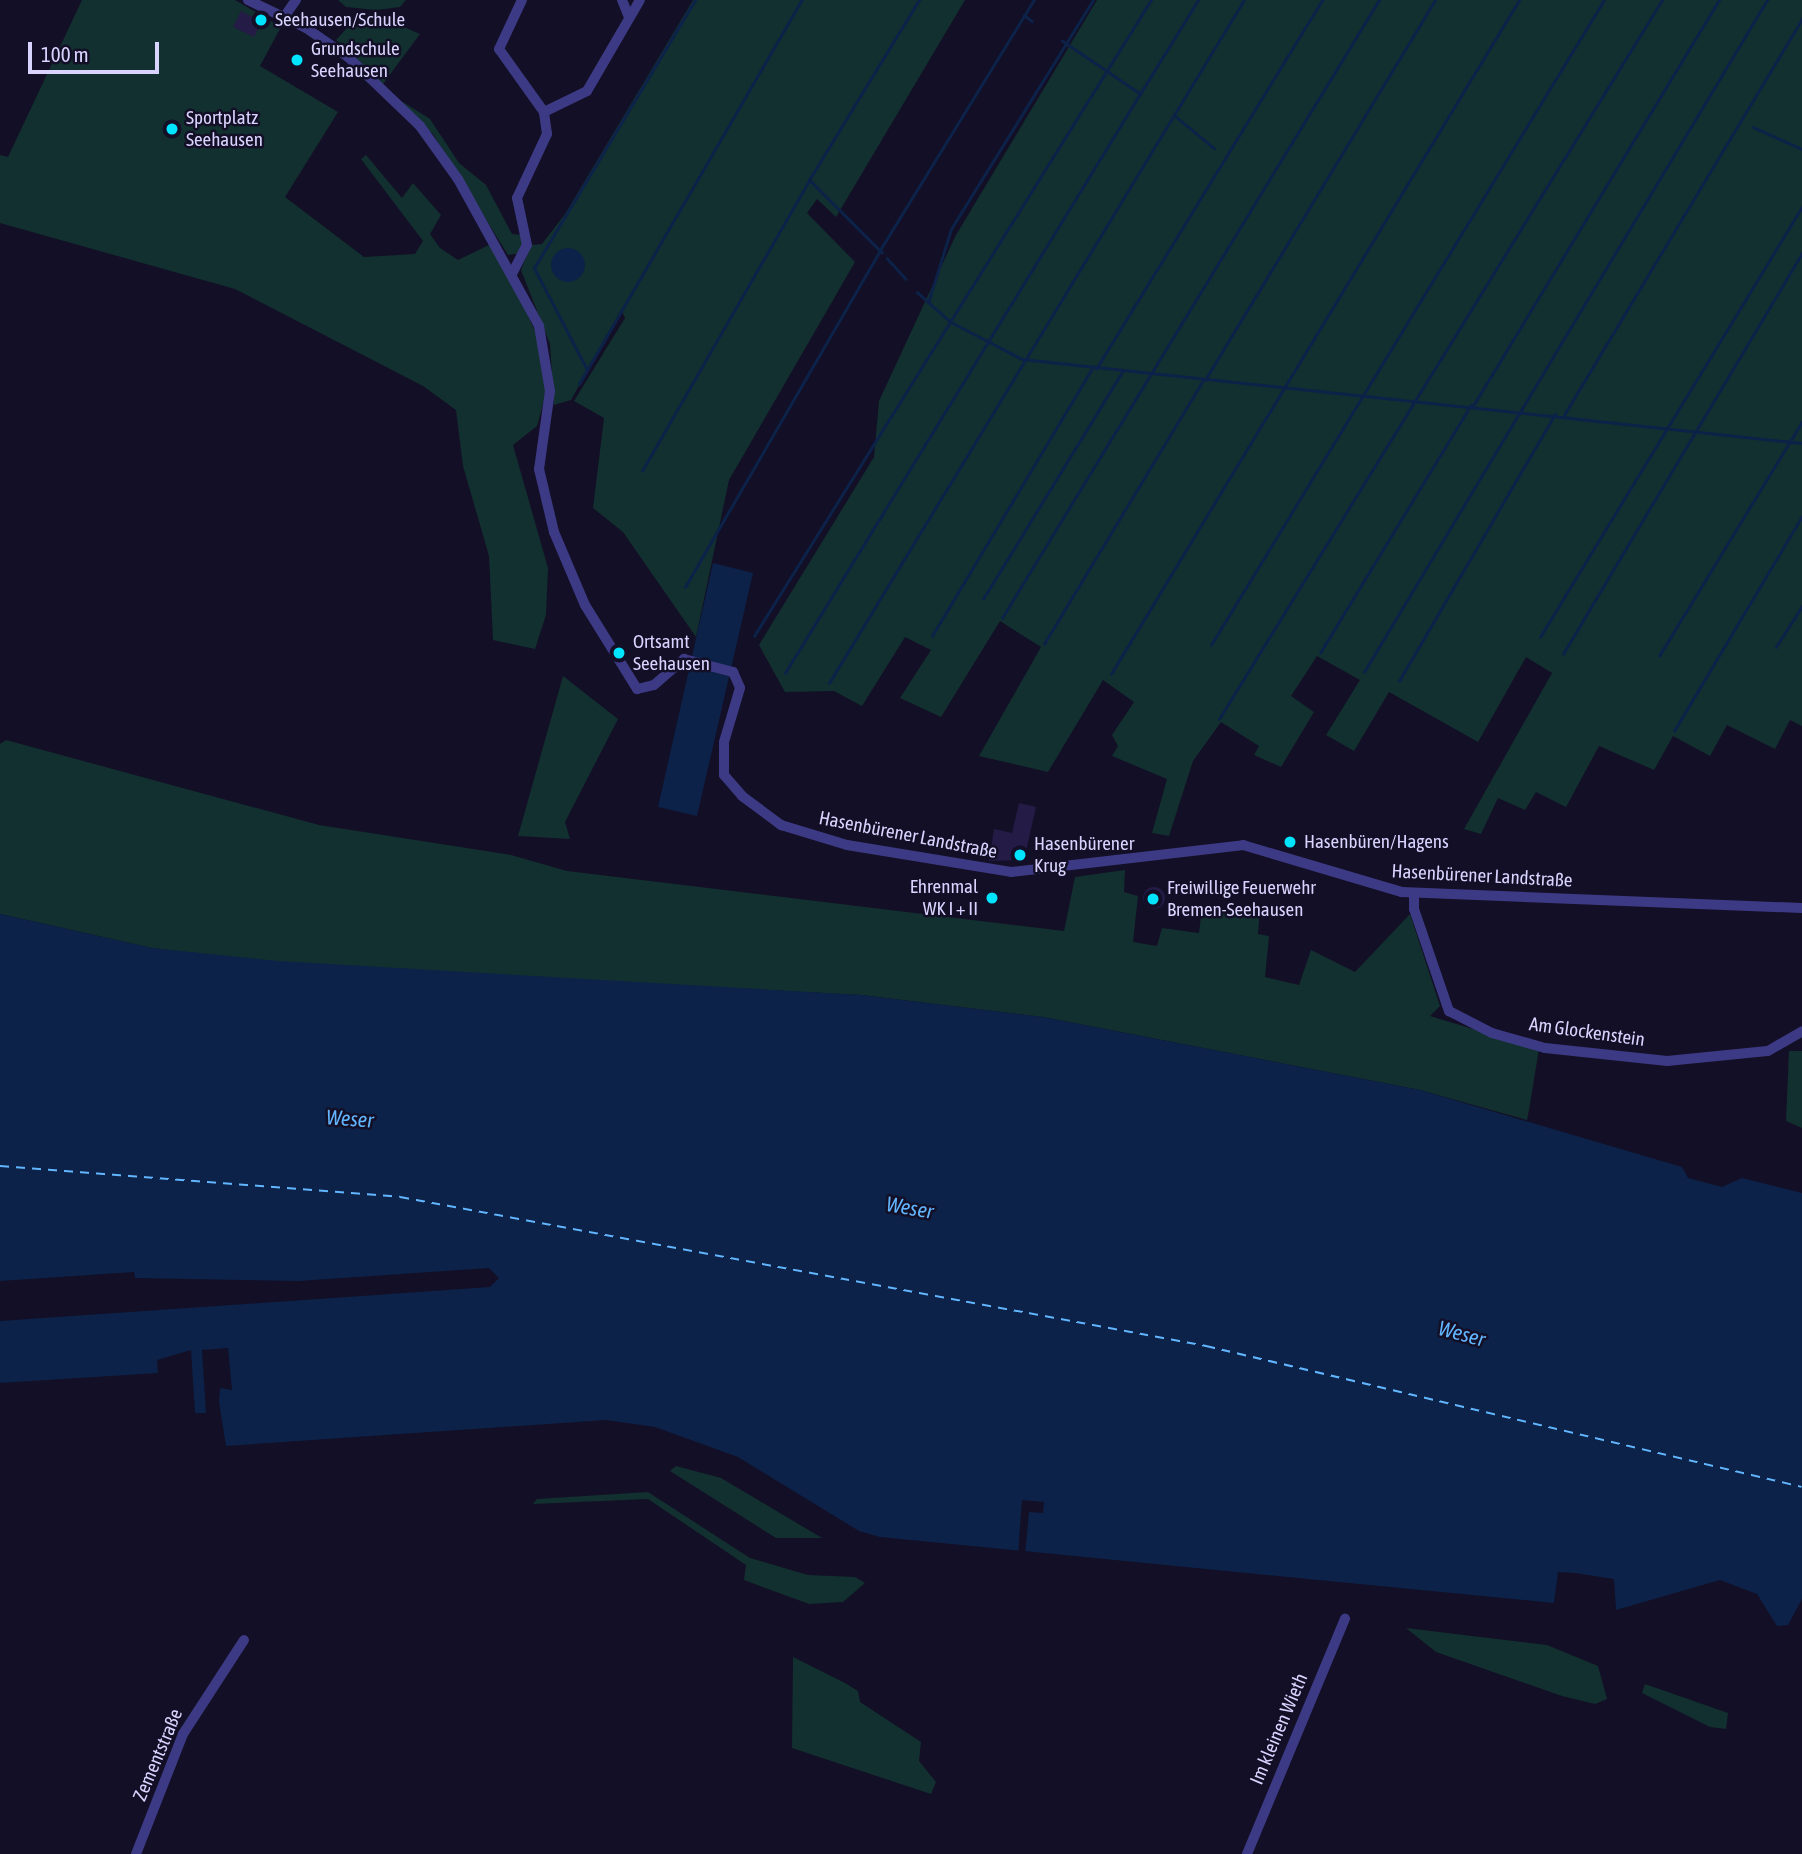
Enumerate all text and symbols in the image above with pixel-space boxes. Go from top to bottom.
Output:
place label: Seehausen/Schule [275,9,405,31]
marker: Seehausen/Schule [253,12,269,28]
scale bar [32,28,163,72]
place label: Grundschule Seehausen [311,38,400,82]
text: 100 m [41,42,89,66]
marker: Grundschule Seehausen [289,52,305,68]
place label: Sportplatz Seehausen [186,107,263,151]
marker: Sportplatz Seehausen [164,121,180,137]
place label: Ortsamt Seehausen [633,631,710,675]
marker: Ortsamt Seehausen [611,645,627,661]
street label: Hasenbürener Landstraße [817,807,999,863]
place label: Hasenbüren/Hagens [1304,831,1449,853]
place label: Hasenbürener Krug [1034,833,1134,877]
marker: Hasenbüren/Hagens [1282,834,1298,850]
marker: Hasenbürener Krug [1012,847,1028,863]
street label: Hasenbürener Landstraße [1391,860,1573,892]
place label: Ehrenmal WK I + II [910,876,978,920]
place label: Freiwillige Feuerwehr Bremen-Seehausen [1167,877,1316,921]
marker: Ehrenmal WK I + II [984,890,1000,906]
marker: Freiwillige Feuerwehr Bremen-Seehausen [1145,891,1161,907]
street label: Am Glockenstein [1528,1013,1646,1051]
water label: Weser [326,1104,374,1132]
water label: Weser [885,1190,935,1224]
water label: Weser [1436,1315,1488,1351]
street label: Im kleinen Wieth [1245,1670,1313,1788]
street label: Zementstraße [128,1705,188,1805]

